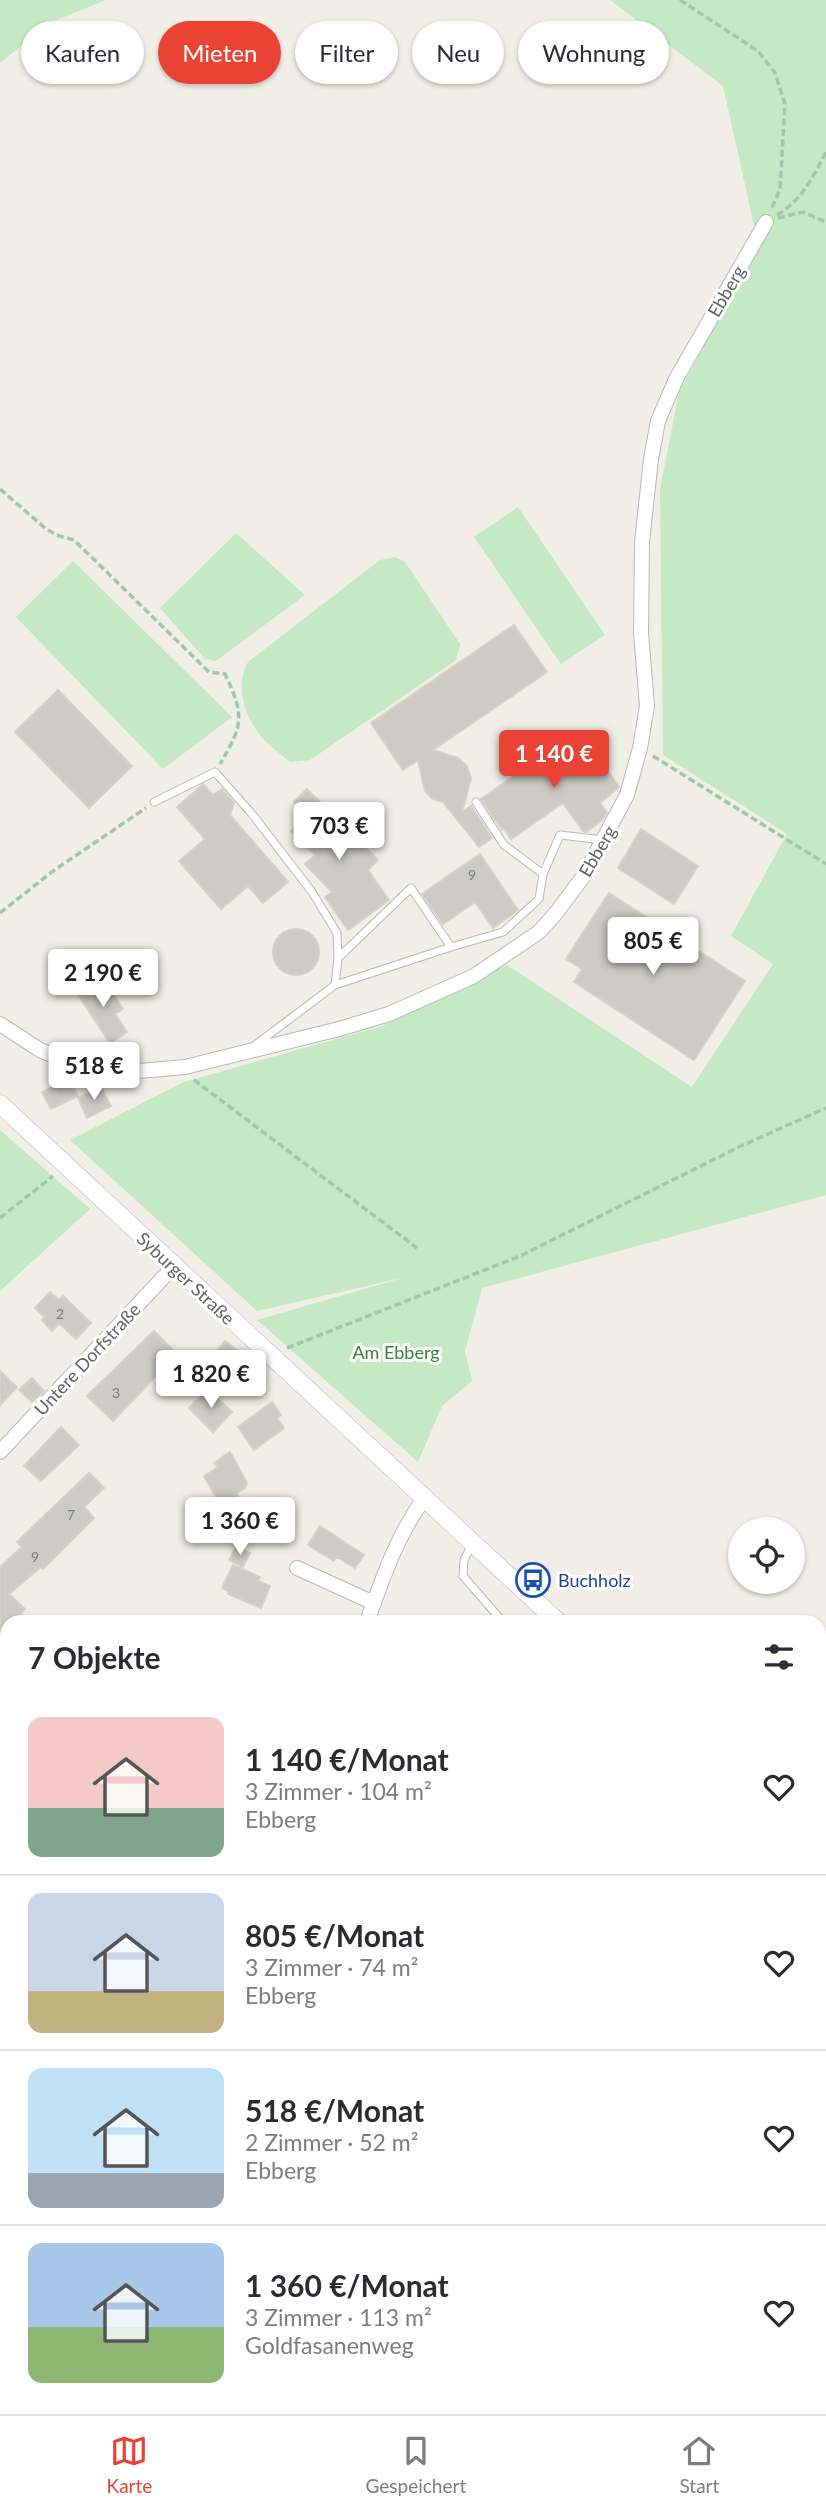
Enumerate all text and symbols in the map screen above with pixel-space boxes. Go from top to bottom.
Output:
chip: Kaufen [21,21,144,84]
chip: Mieten [158,21,281,84]
chip: Filter [295,21,398,84]
chip: Neu [412,21,504,84]
chip: Wohnung [518,21,669,84]
street label: Ebberg [703,261,749,321]
pin: 1 140 € [489,730,619,790]
text: 1 140 € [515,739,593,767]
pin: 703 € [290,802,388,862]
text: 703 € [310,811,368,839]
street label: Ebberg [574,821,620,881]
house number: 9 [468,866,476,883]
pin: 805 € [604,918,702,977]
text: 805 € [624,926,682,954]
pin: 2 190 € [38,950,168,1009]
text: 2 190 € [64,958,142,986]
pin: 518 € [45,1042,143,1102]
text: 518 € [65,1051,123,1079]
street label: Syburger Straße [133,1227,239,1329]
street label: Untere Dorfstraße [29,1298,145,1420]
house number: 2 [56,1305,64,1322]
park label: Am Ebberg [352,1341,440,1363]
pin: 1 820 € [146,1350,276,1410]
text: 1 820 € [172,1359,250,1387]
house number: 3 [112,1384,120,1401]
pin: 1 360 € [175,1498,305,1557]
house number: 7 [67,1506,75,1523]
text: 1 360 € [201,1506,279,1534]
map controls [728,1517,805,1594]
button: locate [728,1517,805,1594]
house number: 9 [31,1548,39,1565]
bus stop icon: Buchholz [514,1561,552,1599]
place label: Buchholz [558,1569,631,1591]
icon: filters [760,1638,798,1676]
text: 7 Objekte [28,1639,160,1675]
text: 1 140 €/Monat [245,1741,449,1777]
icon: home [84,1745,168,1829]
icon: heart [760,1768,798,1806]
text: 3 Zimmer · 104 m² [245,1777,432,1805]
text: Ebberg [245,1805,316,1833]
text: 805 €/Monat [245,1917,424,1953]
icon: home [84,1921,168,2005]
icon: heart [760,1944,798,1982]
text: 3 Zimmer · 74 m² [245,1953,418,1981]
text: Ebberg [245,1981,316,2009]
text: 518 €/Monat [245,2092,424,2128]
icon: home [84,2096,168,2180]
icon: heart [760,2119,798,2157]
text: 2 Zimmer · 52 m² [245,2128,418,2156]
text: Ebberg [245,2156,316,2184]
text: 1 360 €/Monat [245,2267,449,2303]
icon: home [84,2271,168,2355]
icon: heart [760,2294,798,2332]
text: 3 Zimmer · 113 m² [245,2303,432,2331]
text: Goldfasanenweg [245,2331,414,2359]
tab: Karte [107,2432,152,2497]
tab: Gespeichert [366,2432,466,2497]
tab: Start [679,2432,719,2497]

